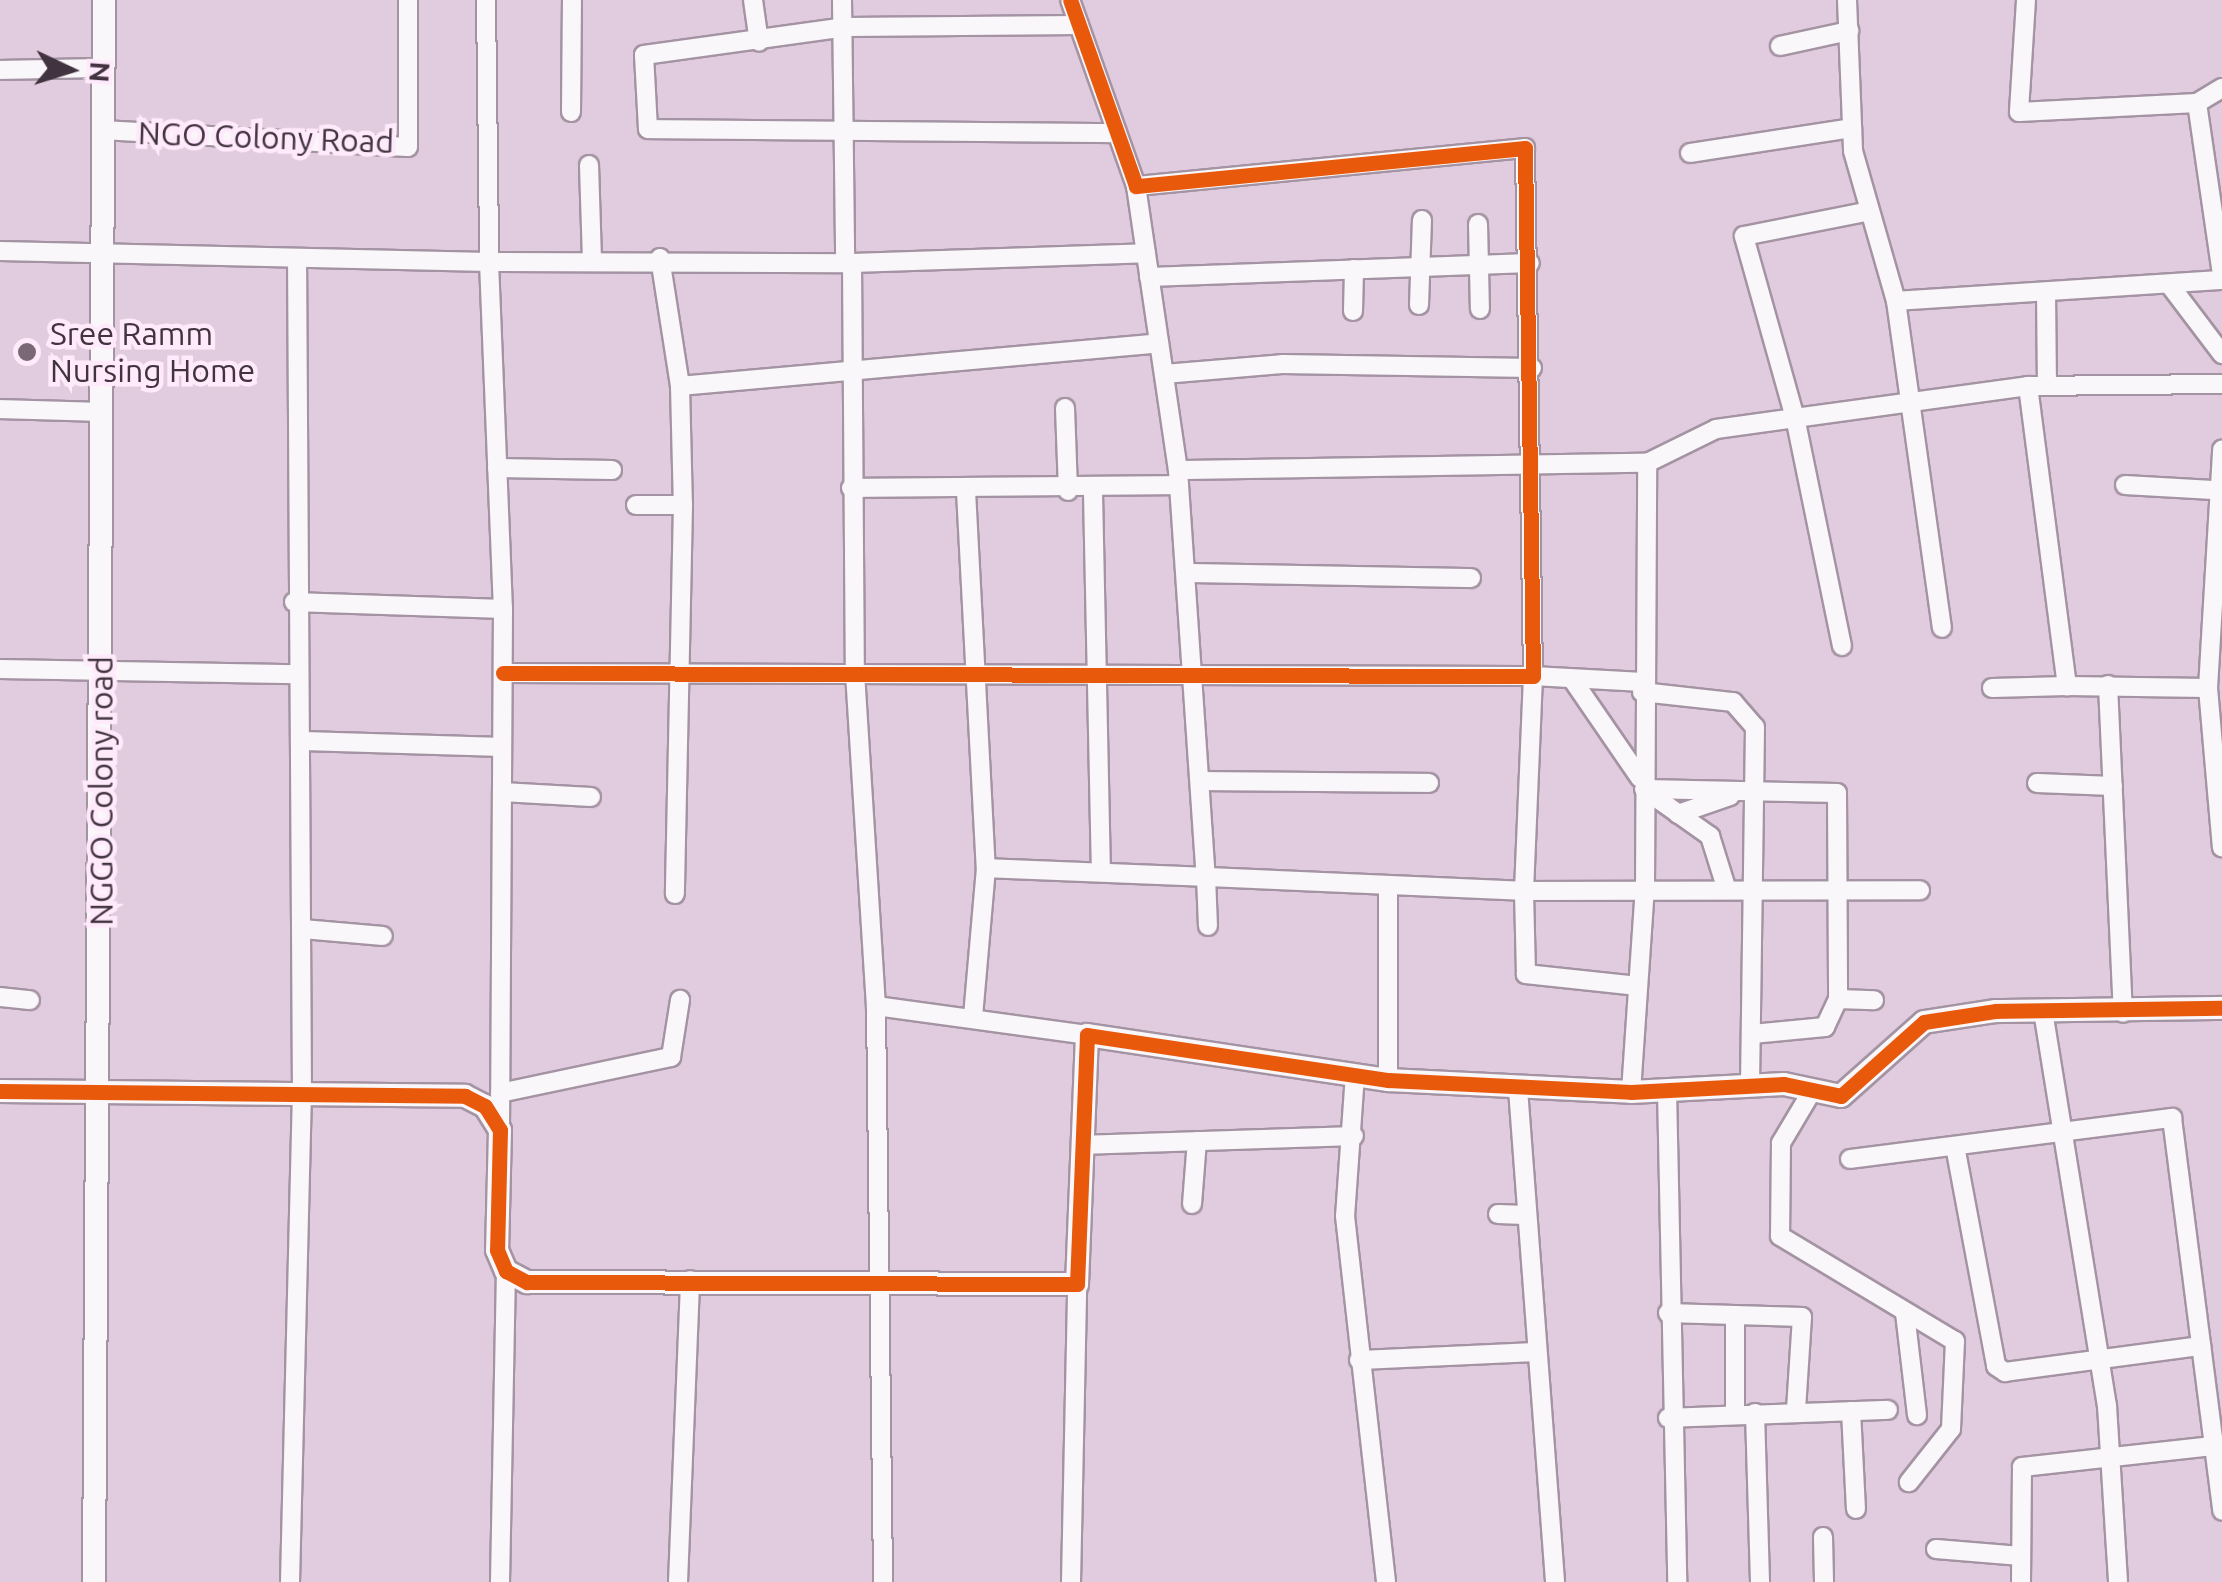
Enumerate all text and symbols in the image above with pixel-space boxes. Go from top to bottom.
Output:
north arrow [20,20,120,120]
text: N [84,61,117,84]
street label: NGO Colony Road [137,113,395,161]
place label: Sree Ramm Nursing Home [50,315,255,390]
marker: Sree Ramm Nursing Home [14,339,40,365]
street label: NGGO Colony road [82,656,120,926]

